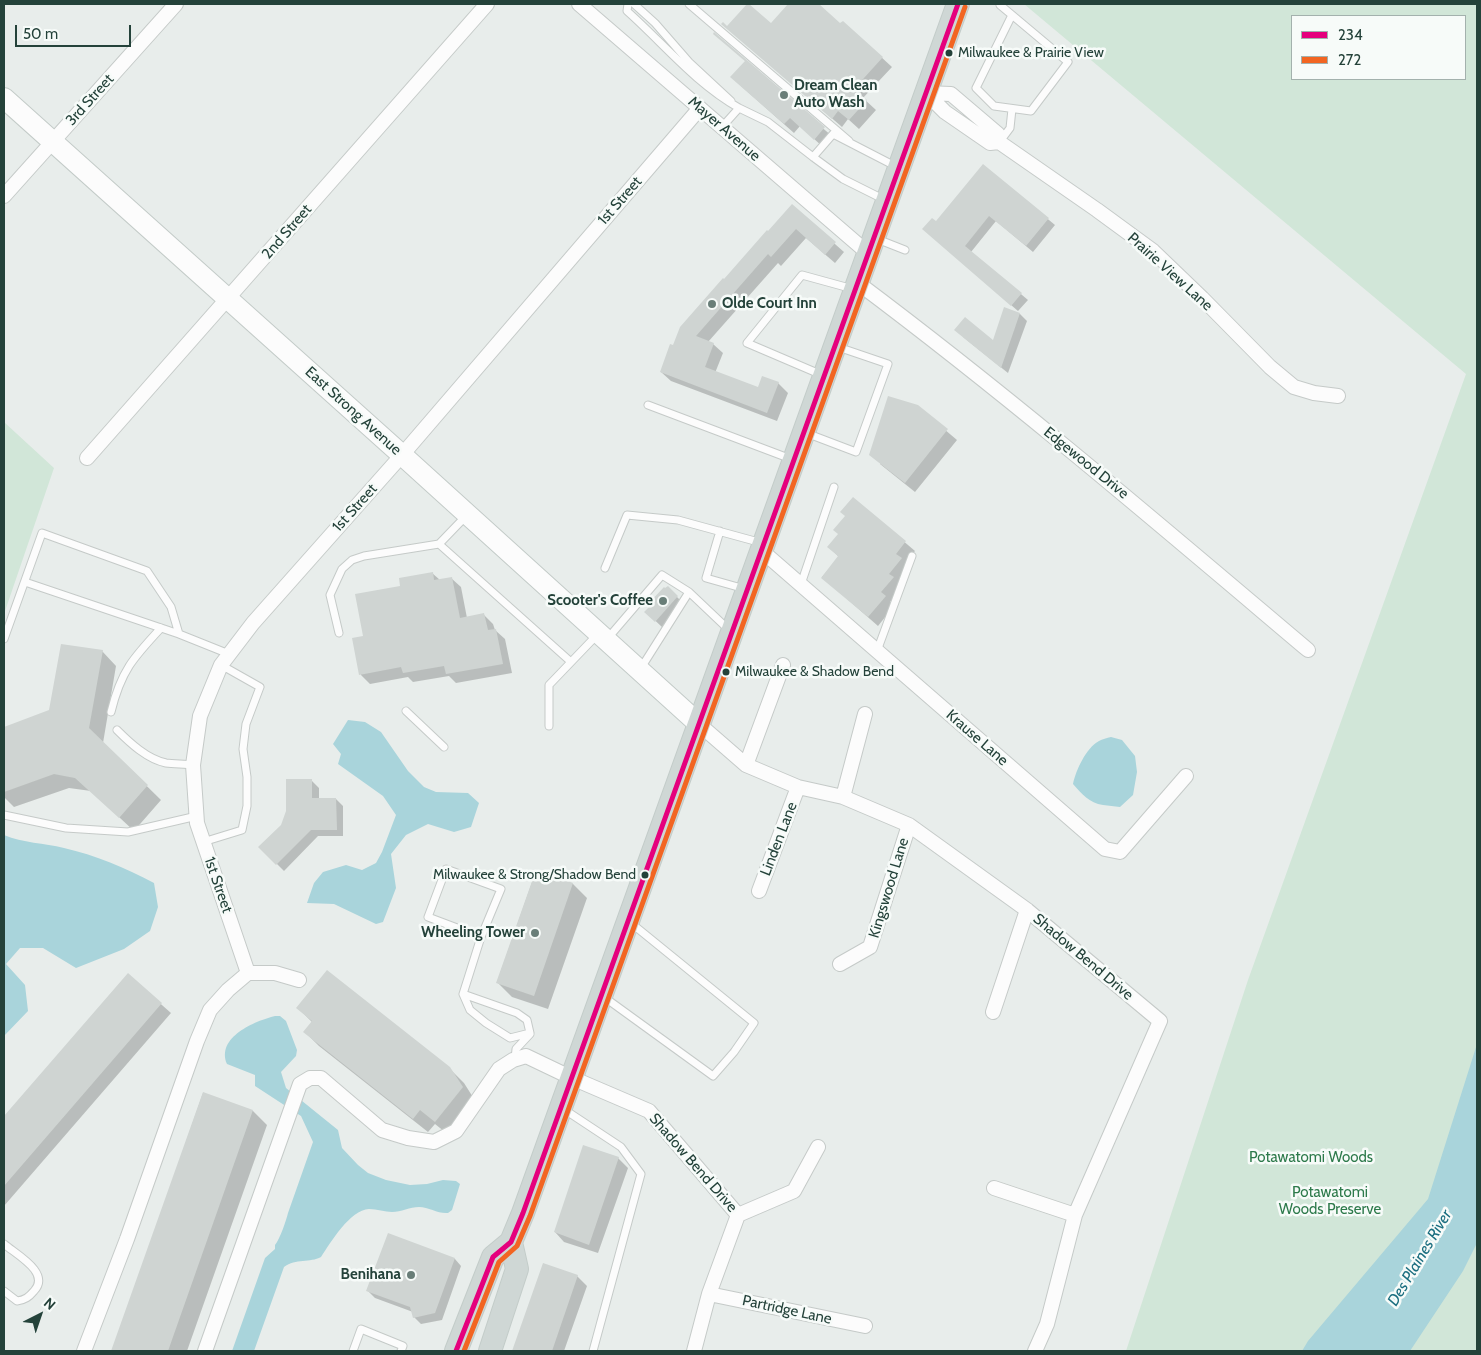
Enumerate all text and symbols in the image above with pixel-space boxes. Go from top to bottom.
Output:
scale bar [18,15,134,47]
legend [1291,15,1466,80]
text: 50 m [23,25,58,43]
text: 234 [1338,26,1363,44]
place label: Milwaukee & Prairie View [958,45,1104,61]
marker: Milwaukee & Prairie View [944,48,954,58]
text: 272 [1338,51,1361,69]
street label: 3rd Street [62,71,118,129]
place label: Dream Clean Auto Wash [794,77,878,112]
marker: Dream Clean Auto Wash [778,89,790,101]
street label: Mayer Avenue [684,93,764,165]
street label: 1st Street [594,173,646,229]
street label: 2nd Street [258,201,316,263]
street label: Prairie View Lane [1124,229,1216,315]
place label: Olde Court Inn [722,295,817,313]
marker: Olde Court Inn [706,298,718,310]
street label: East Strong Avenue [301,363,405,459]
street label: Edgewood Drive [1040,423,1132,503]
street label: 1st Street [329,480,381,536]
place label: Scooter's Coffee [547,592,653,610]
marker: Scooter's Coffee [657,595,669,607]
place label: Milwaukee & Shadow Bend [735,664,894,680]
marker: Milwaukee & Shadow Bend [721,667,731,677]
street label: Krause Lane [942,706,1012,770]
street label: Linden Lane [757,800,801,878]
street label: Kingswood Lane [865,836,913,940]
street label: 1st Street [200,855,236,915]
place label: Milwaukee & Strong/Shadow Bend [433,867,636,883]
marker: Milwaukee & Strong/Shadow Bend [640,870,650,880]
street label: Shadow Bend Drive [1029,910,1137,1004]
place label: Wheeling Tower [421,924,525,942]
marker: Wheeling Tower [529,927,541,939]
street label: Shadow Bend Drive [645,1110,741,1216]
park label: Potawatomi Woods [1249,1149,1373,1167]
park label: Potawatomi Woods Preserve [1279,1184,1381,1219]
water label: Des Plaines River [1384,1207,1456,1309]
place label: Benihana [341,1266,401,1284]
marker: Benihana [405,1269,417,1281]
north arrow [15,1290,65,1340]
street label: Partridge Lane [741,1292,833,1328]
text: N [40,1294,59,1314]

